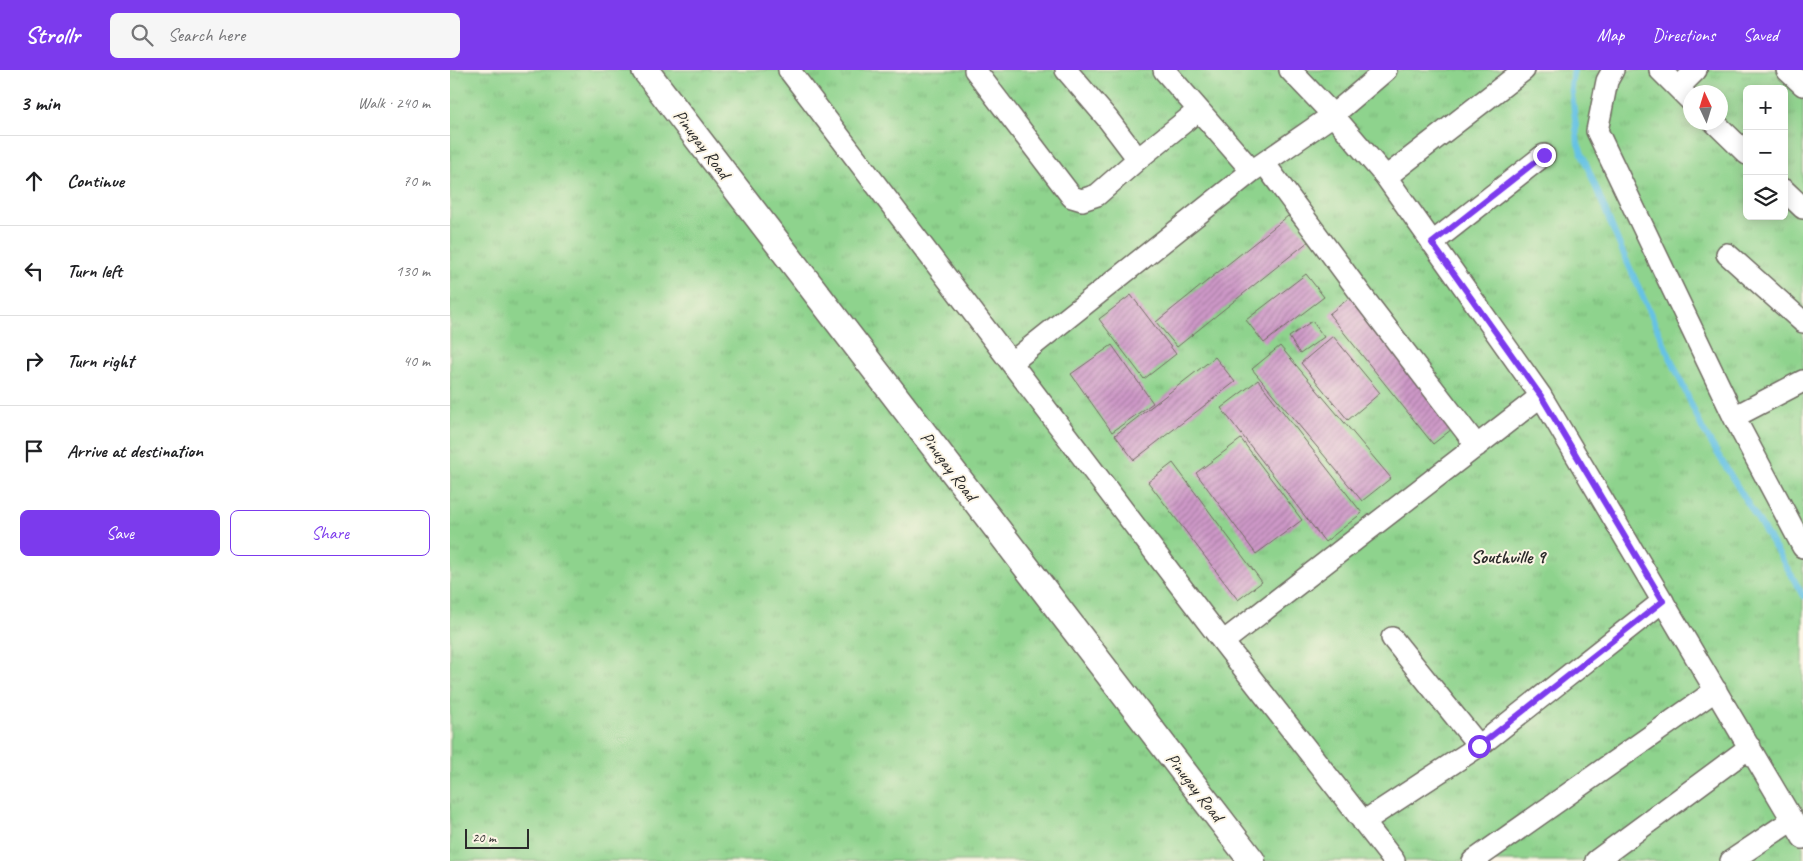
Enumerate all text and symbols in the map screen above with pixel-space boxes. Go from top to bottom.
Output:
search box [110,13,460,58]
text: Strollr [25,20,80,50]
icon: search [128,21,156,49]
text: Search here [168,23,245,47]
text: Map [1597,24,1624,46]
text: Directions [1652,24,1715,46]
text: Saved [1743,24,1778,46]
north arrow [1683,85,1728,130]
map controls [1743,85,1788,220]
button: + [1743,85,1788,130]
text: 3 min [20,90,60,116]
text: Walk · 240 m [358,93,430,113]
street label: Pinugay Road [669,105,737,185]
button: − [1743,130,1788,175]
route end [1533,144,1556,167]
icon: ahead [20,167,48,195]
text: Continue [67,169,124,193]
text: 70 m [403,171,430,191]
button: layers [1743,175,1788,220]
icon: left [20,257,48,285]
text: Turn left [67,259,122,283]
text: 130 m [396,261,430,281]
icon: right [20,347,48,375]
text: Turn right [67,349,134,373]
text: 40 m [403,351,430,371]
street label: Pinugay Road [916,427,984,507]
icon: arrive [20,437,48,465]
text: Arrive at destination [67,439,203,463]
button: Save [20,510,220,556]
button: Share [230,510,430,556]
district label: Southville 9 [1471,545,1548,569]
route start [1468,735,1491,758]
street label: Pinugay Road [1161,748,1230,828]
scale bar [465,826,529,849]
text: 20 m [472,829,496,846]

